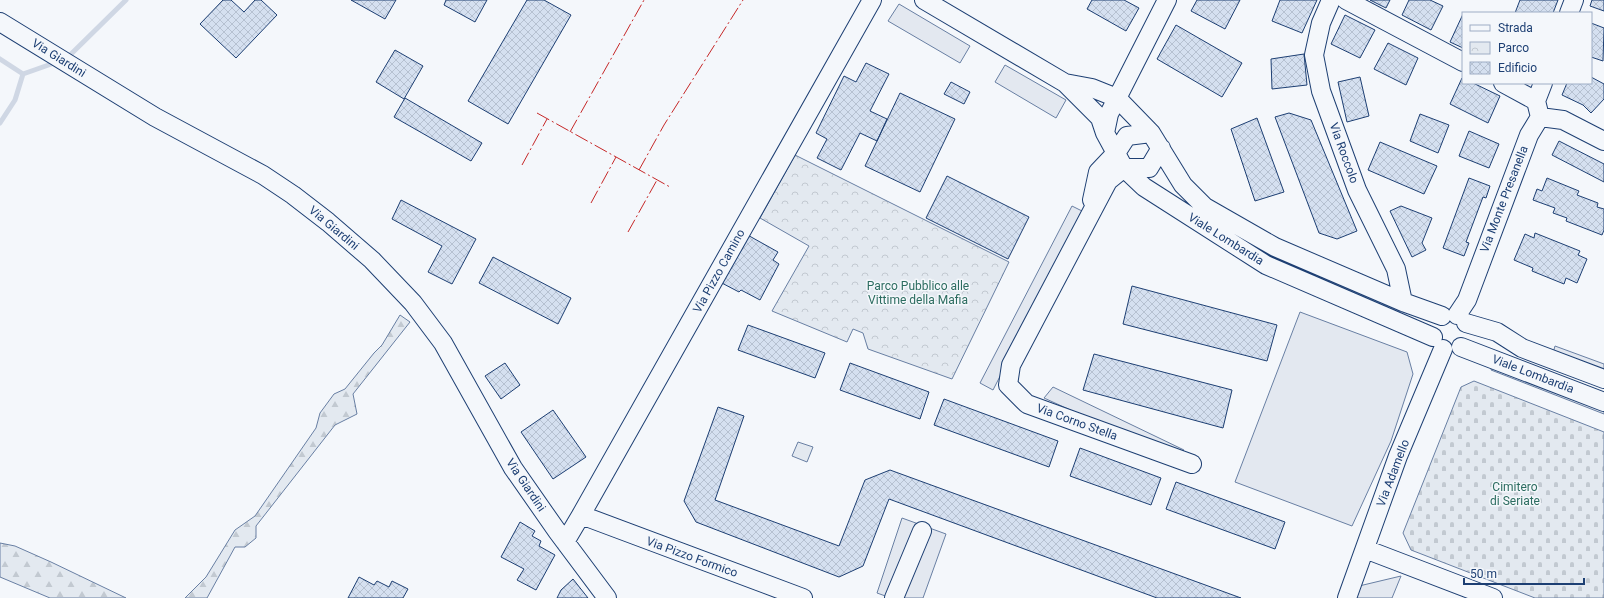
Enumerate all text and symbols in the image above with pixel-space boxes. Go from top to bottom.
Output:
legend [1462,12,1592,84]
text: Strada [1498,21,1533,35]
street label: Via Giardini [29,36,89,80]
text: Parco [1498,41,1529,55]
text: Edificio [1498,61,1537,75]
street label: Via Roccolo [1327,121,1361,185]
street label: Via Monte Presanella [1477,144,1531,254]
street label: Via Giardini [306,203,362,253]
street label: Viale Lombardia [1186,210,1266,268]
street label: Via Pizzo Camino [690,227,748,315]
park label: Parco Pubblico alle Vittime della Mafia [867,279,969,307]
street label: Viale Lombardia [1490,352,1576,396]
street label: Via Corno Stella [1035,401,1119,443]
street label: Via Adamello [1374,437,1412,509]
street label: Via Giardini [503,456,549,514]
park label: Cimitero di Seriate [1490,480,1540,508]
street label: Via Pizzo Formico [644,534,740,580]
scale bar [1464,560,1584,586]
text: 50 m [1470,567,1497,581]

